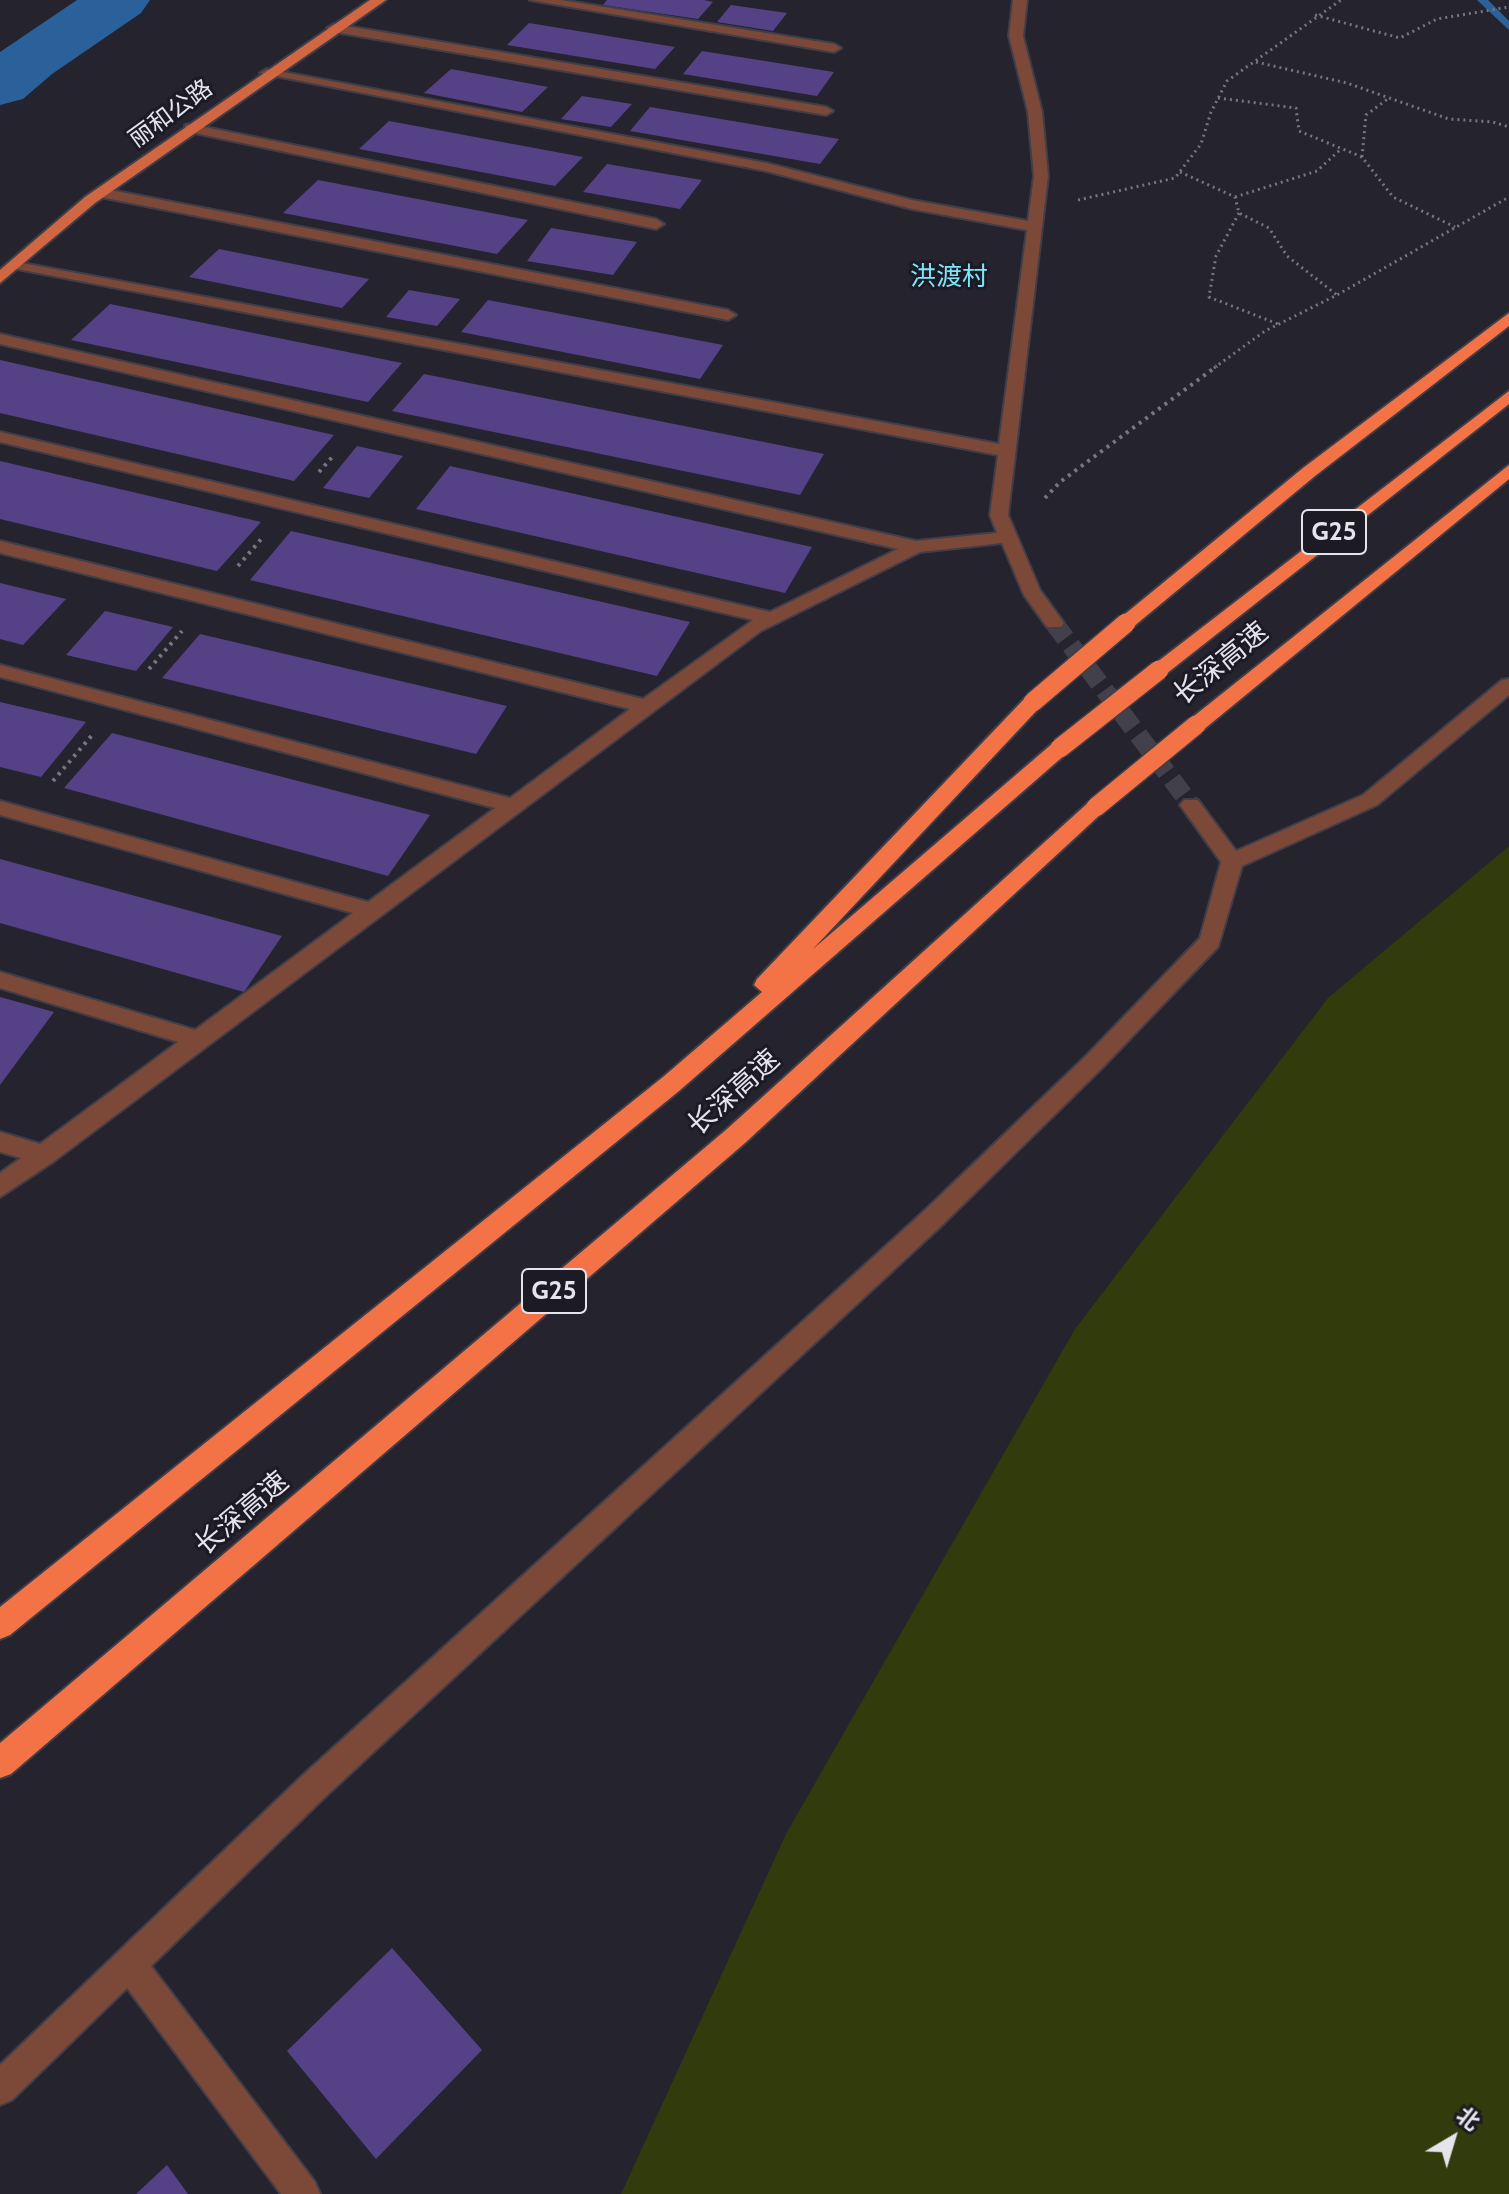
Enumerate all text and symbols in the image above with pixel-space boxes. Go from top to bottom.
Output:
street label: 丽和公路 [124,74,218,154]
district label: 洪渡村 [910,261,988,293]
road number: G25 [1302,510,1366,554]
street label: 长深高速 [1167,616,1275,712]
street label: 长深高速 [681,1043,787,1143]
road number: G25 [522,1269,586,1313]
street label: 长深高速 [188,1465,296,1563]
north arrow [1413,2098,1493,2178]
text: 北 [1451,2101,1485,2136]

